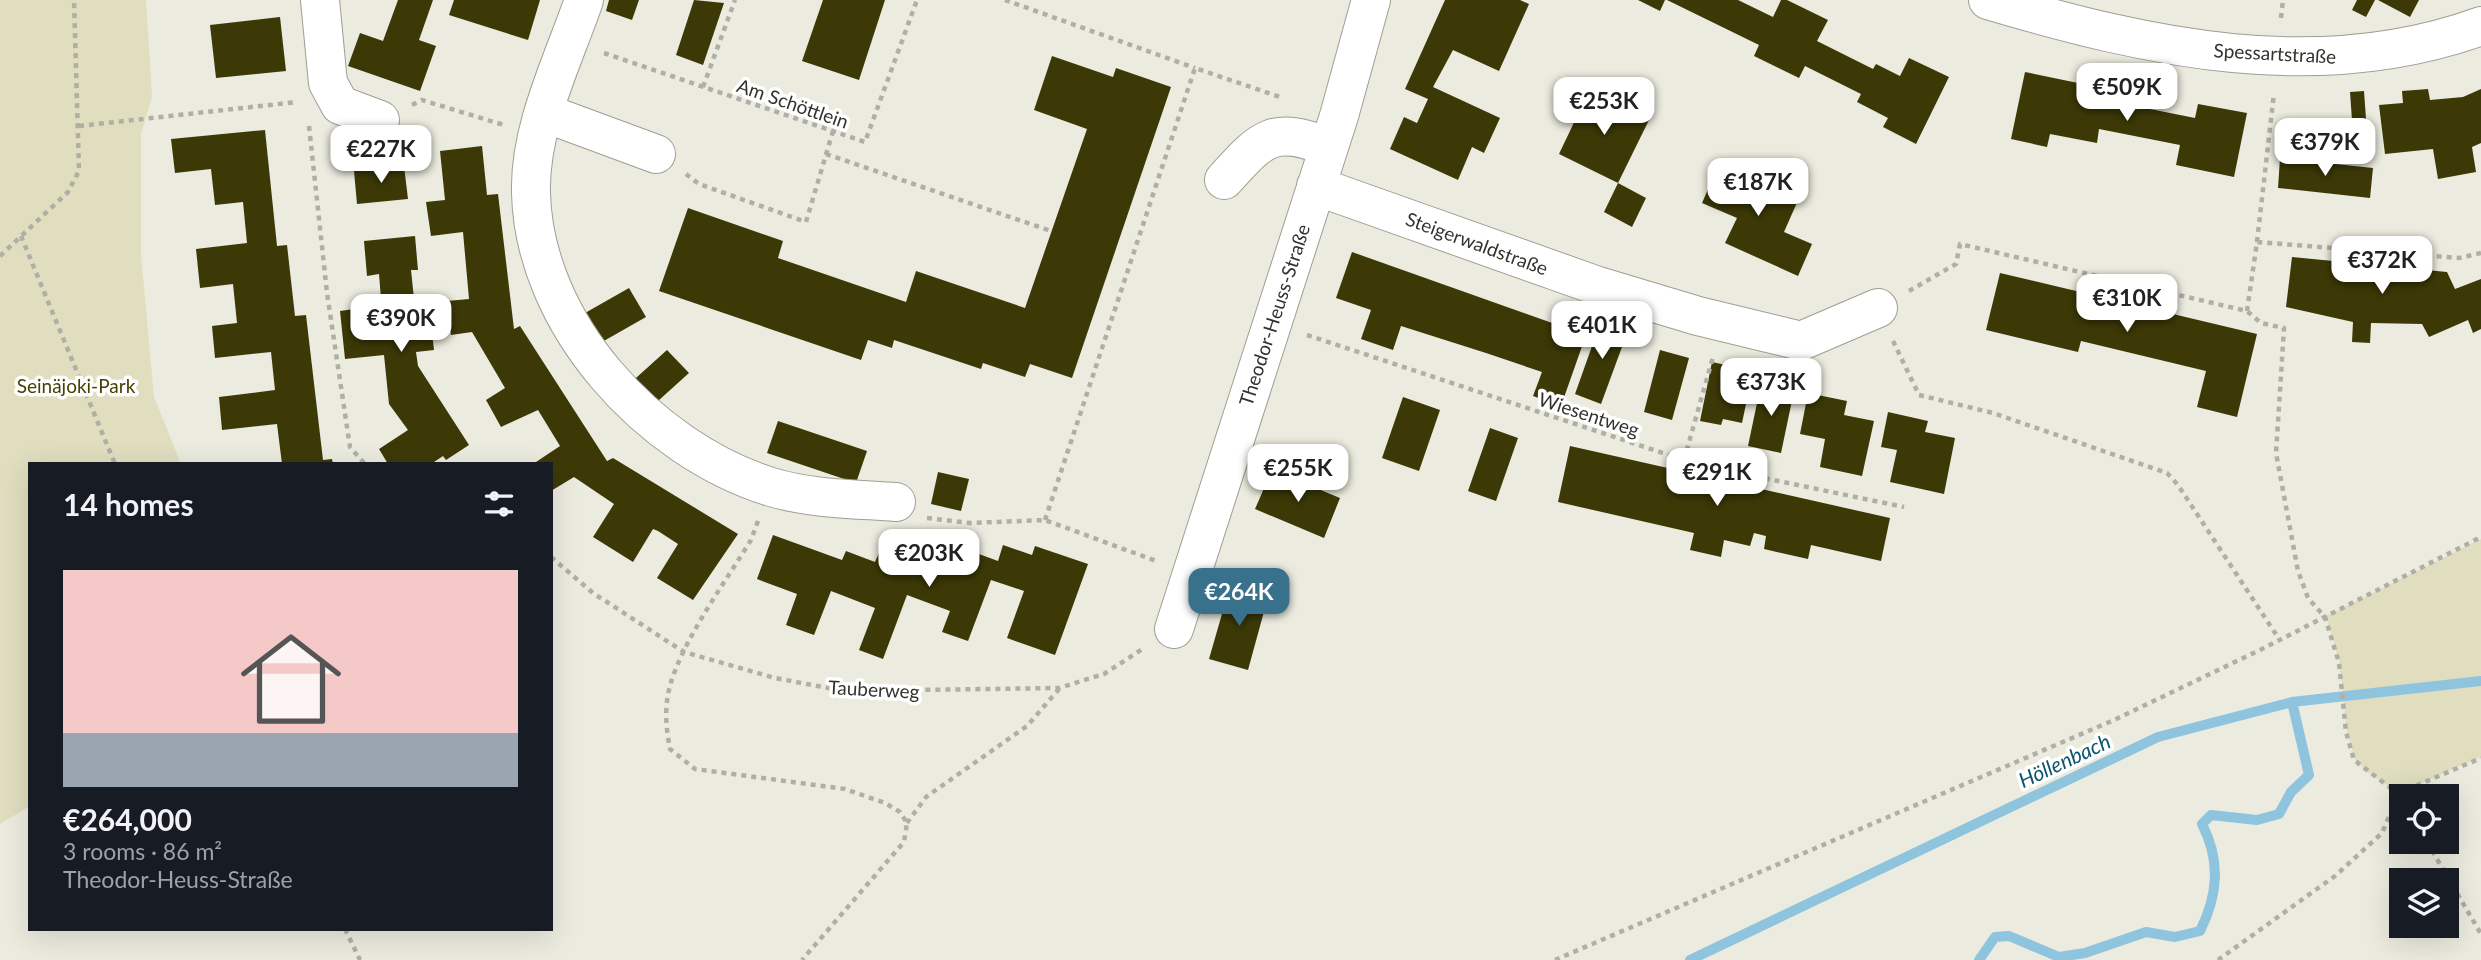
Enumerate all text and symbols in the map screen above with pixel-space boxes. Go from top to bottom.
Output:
street label: Spessartstraße [2213,38,2337,68]
pin: €509K [2078,64,2176,123]
text: €509K [2092,72,2162,100]
street label: Am Schöttlein [734,73,852,133]
pin: €253K [1555,78,1653,137]
text: €253K [1569,86,1639,114]
pin: €379K [2276,118,2374,178]
pin: €227K [332,125,430,185]
text: €379K [2290,127,2360,155]
text: €227K [346,134,416,162]
pin: €187K [1709,158,1807,218]
text: €187K [1723,167,1793,195]
street label: Steigerwaldstraße [1403,207,1551,279]
street label: Theodor-Heuss-Straße [1234,221,1314,409]
pin: €372K [2333,236,2431,296]
text: €372K [2347,245,2417,273]
pin: €310K [2078,274,2176,334]
text: €310K [2092,283,2162,311]
pin: €390K [352,294,450,354]
pin: €401K [1553,302,1651,361]
text: €390K [366,303,436,331]
text: €401K [1567,310,1637,338]
pin: €373K [1722,358,1820,418]
text: €373K [1736,367,1806,395]
park label: Seinäjoki-Park [17,374,136,397]
street label: Wiesentweg [1536,387,1642,441]
pin: €255K [1249,444,1347,504]
pin: €291K [1668,448,1766,508]
text: €255K [1263,453,1333,481]
text: €291K [1682,457,1752,485]
icon: filters [480,485,518,523]
text: 14 homes [63,486,194,522]
pin: €203K [880,530,978,589]
text: €203K [894,538,964,566]
pin: €264K [1190,568,1288,628]
text: €264K [1204,577,1274,605]
icon: home [228,616,354,742]
street label: Tauberweg [828,675,920,703]
water label: Höllenbach [2014,728,2114,792]
map controls [2389,784,2459,938]
button: locate [2389,784,2459,854]
text: €264,000 [63,801,192,837]
text: 3 rooms · 86 m² [63,837,222,865]
text: Theodor-Heuss-Straße [63,865,293,893]
button: layers [2389,868,2459,938]

